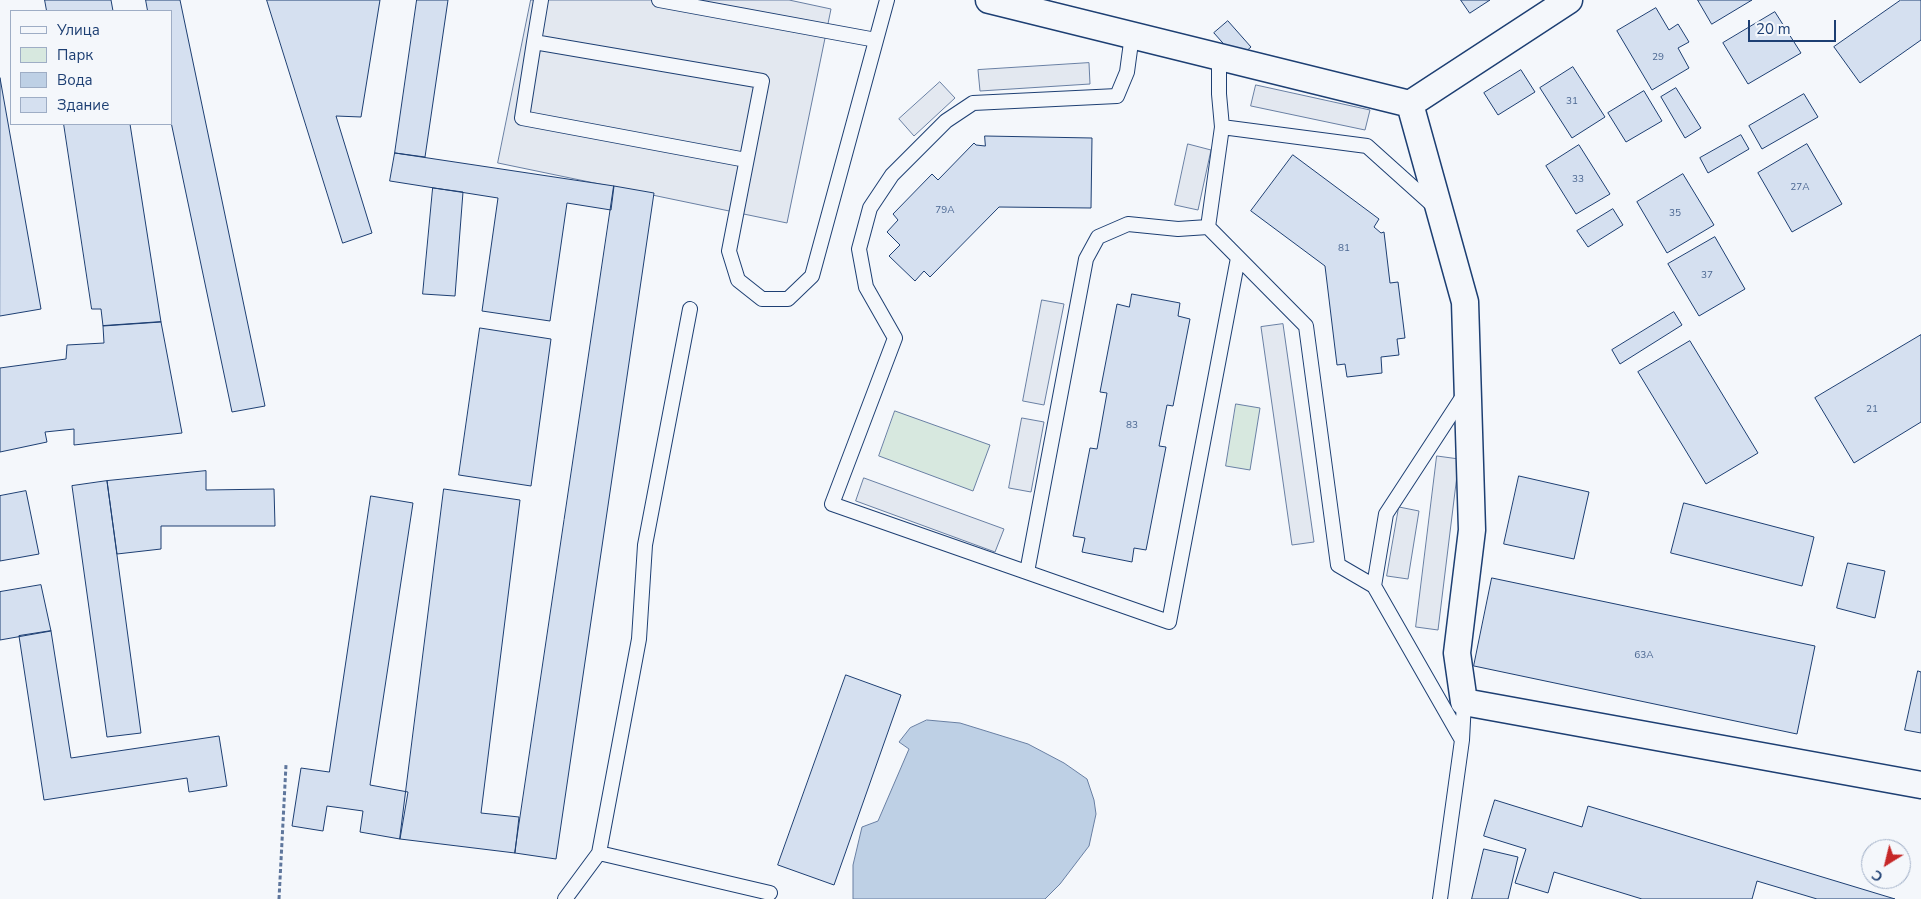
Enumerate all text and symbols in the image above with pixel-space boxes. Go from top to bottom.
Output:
legend [10,10,172,125]
scale bar [1751,10,1838,42]
text: 20 m [1756,19,1791,39]
text: Улица [57,20,100,40]
text: Парк [57,45,93,65]
house number: 29 [1652,52,1664,64]
text: Вода [57,70,93,90]
text: Здание [57,95,109,115]
house number: 31 [1566,96,1578,108]
house number: 33 [1572,174,1584,186]
house number: 27А [1790,182,1810,194]
house number: 79А [935,205,955,217]
house number: 35 [1669,208,1681,220]
house number: 81 [1338,243,1350,255]
house number: 37 [1701,270,1713,282]
house number: 21 [1866,404,1878,416]
house number: 83 [1126,420,1138,432]
house number: 63А [1634,650,1654,662]
north arrow [1861,839,1911,889]
text: С [1868,865,1887,886]

